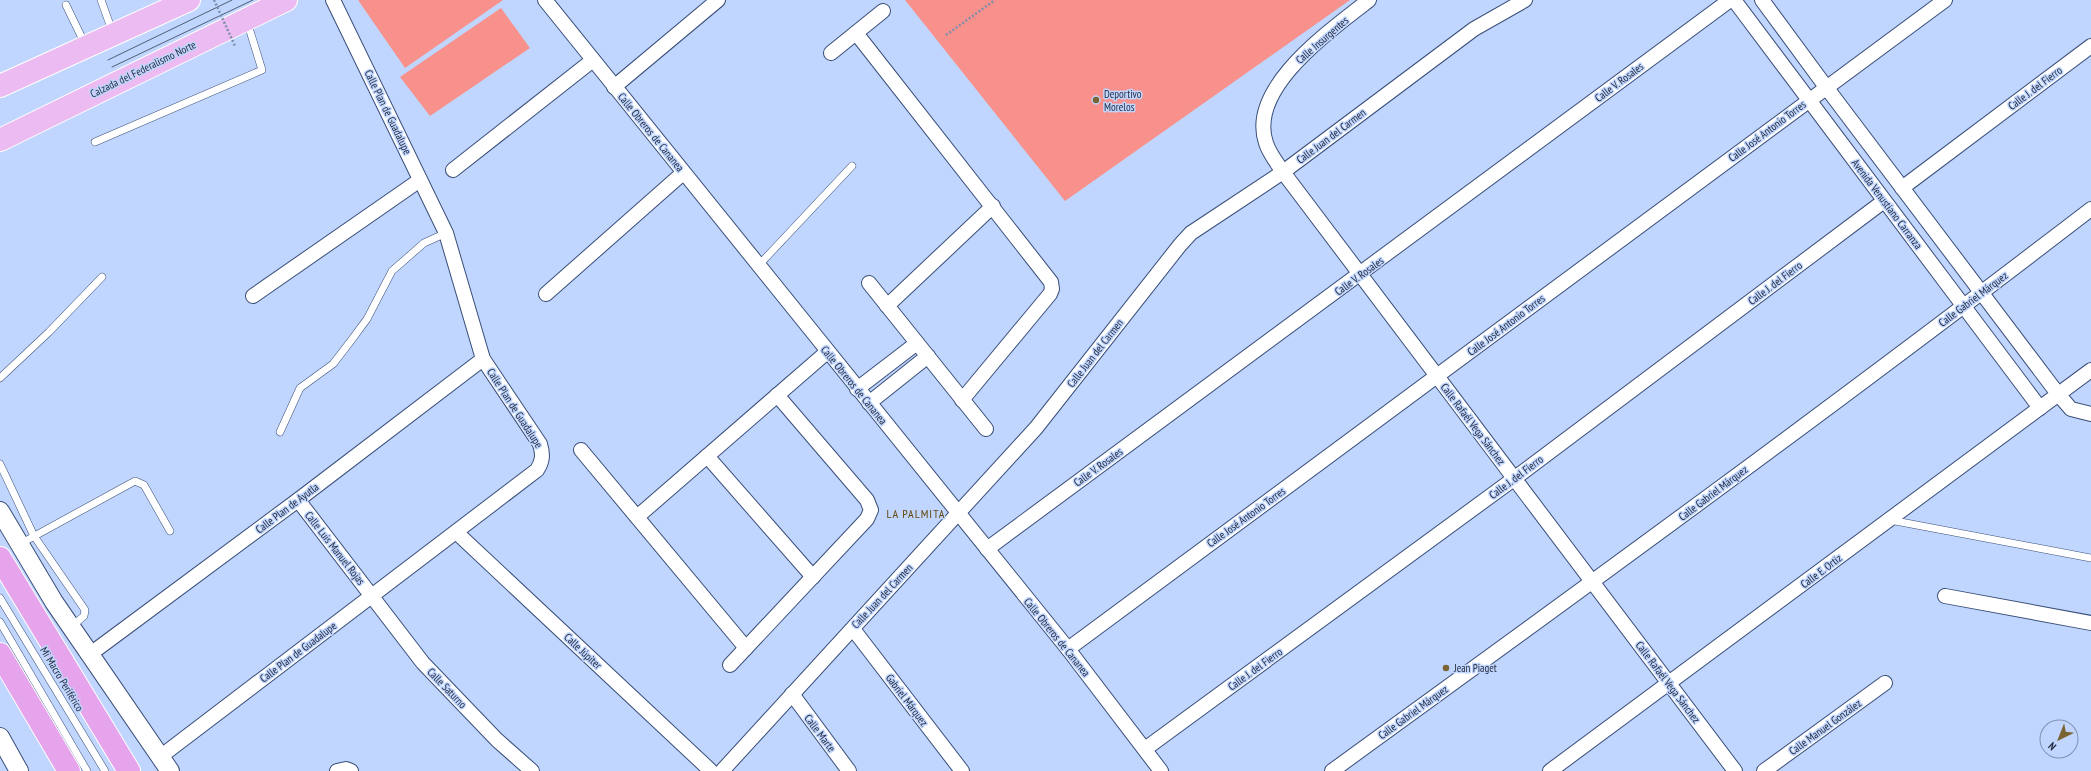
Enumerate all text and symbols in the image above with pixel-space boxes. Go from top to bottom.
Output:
street label: Calle Insurgentes [1293,13,1352,67]
street label: Calzada del Federalismo Norte [88,37,199,101]
street label: Calle V. Rosales [1592,59,1646,105]
street label: Calle J. del Fierro [2005,63,2065,113]
street label: Calle Plan de Guadalupe [361,67,415,157]
place label: Deportivo Morelos [1104,87,1142,114]
street label: Calle Obreros de Cananea [615,90,687,174]
marker: Deportivo Morelos [1091,95,1101,105]
street label: Calle José Antonio Torres [1725,97,1809,165]
street label: Calle Juan del Carmen [1294,105,1369,167]
street label: Avenida Venustiano Carranza [1849,156,1925,252]
street label: Calle V. Rosales [1332,253,1387,299]
street label: Calle J. del Fierro [1745,258,1805,308]
street label: Calle Gabriel Márquez [1936,268,2010,330]
street label: Calle José Antonio Torres [1464,291,1548,359]
street label: Calle Juan del Carmen [1064,316,1126,390]
street label: Calle Obreros de Cananea [818,343,890,427]
street label: Calle Plan de Guadalupe [484,365,546,451]
street label: Calle Rafaél Vega Sánchez [1438,380,1508,468]
street label: Calle V. Rosales [1071,444,1126,490]
street label: Calle J. del Fierro [1486,452,1546,502]
street label: Calle Gabriel Márquez [1676,462,1750,524]
street label: Calle Plan de Ayutla [253,480,321,536]
street label: Calle José Antonio Torres [1204,484,1288,550]
district label: LA PALMITA [886,506,946,521]
street label: Calle Luis Manuel Rojas [302,508,368,588]
street label: Calle E. Ortiz [1798,551,1845,591]
street label: Calle Juan del Carmen [848,561,916,631]
street label: Calle Obreros de Cananea [1021,595,1093,679]
street label: Calle Plan de Guadalupe [257,618,339,685]
street label: Calle Júpiter [561,630,605,672]
street label: Calle Rafaél Vega Sánchez [1633,638,1703,726]
street label: Mi Macro Periférico [37,644,87,714]
street label: Calle J. del Fierro [1225,644,1285,693]
place label: Jean Piaget [1453,661,1497,675]
marker: Jean Piaget [1441,663,1451,673]
street label: Calle Saturno [424,665,470,711]
street label: Gabriel Márquez [883,671,931,729]
street label: Calle Gabriel Márquez [1375,682,1451,742]
street label: Calle Manuel González [1786,696,1864,758]
street label: Calle Marte [801,711,839,755]
north arrow [2039,719,2079,759]
text: N [2045,739,2059,753]

